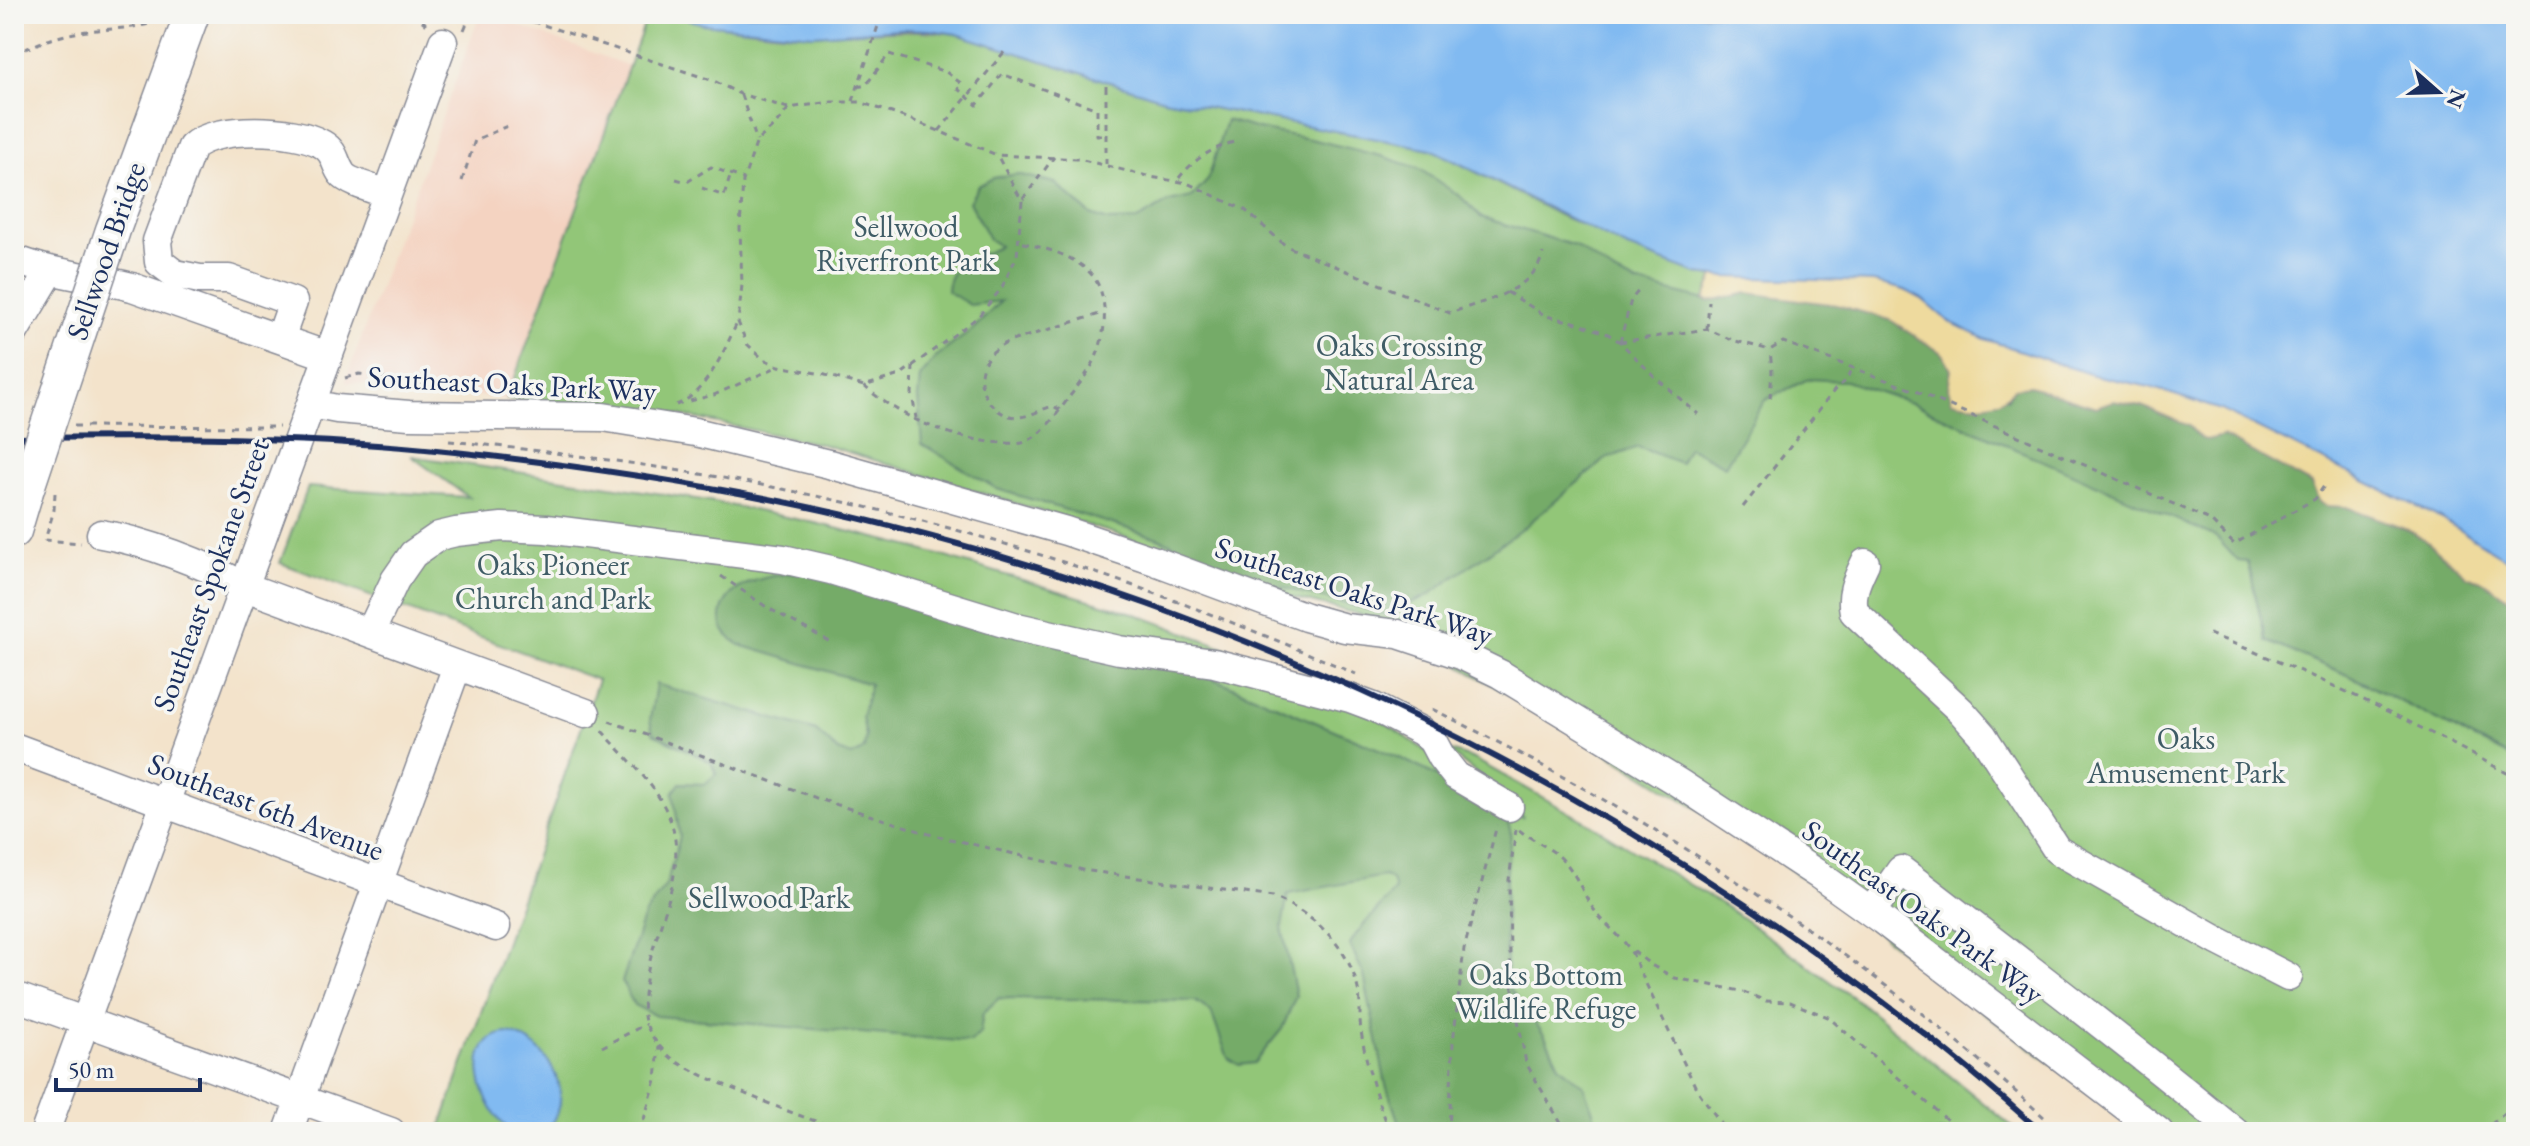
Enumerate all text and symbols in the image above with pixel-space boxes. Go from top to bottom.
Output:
north arrow [2398,52,2478,132]
text: N [2440,85,2473,112]
street label: Sellwood Bridge [57,157,154,345]
park label: Sellwood Riverfront Park [816,207,997,280]
park label: Oaks Crossing Natural Area [1316,326,1483,399]
street label: Southeast Oaks Park Way [367,356,658,411]
street label: Southeast Spokane Street [143,432,278,717]
street label: Southeast Oaks Park Way [1211,527,1499,654]
park label: Oaks Pioneer Church and Park [455,545,652,618]
park label: Oaks Amusement Park [2086,719,2286,792]
street label: Southeast 6th Avenue [143,744,390,869]
street label: Southeast Oaks Park Way [1795,811,2052,1013]
park label: Sellwood Park [688,878,851,917]
park label: Oaks Bottom Wildlife Refuge [1456,955,1636,1028]
scale bar [56,1042,200,1092]
text: 50 m [68,1054,115,1085]

